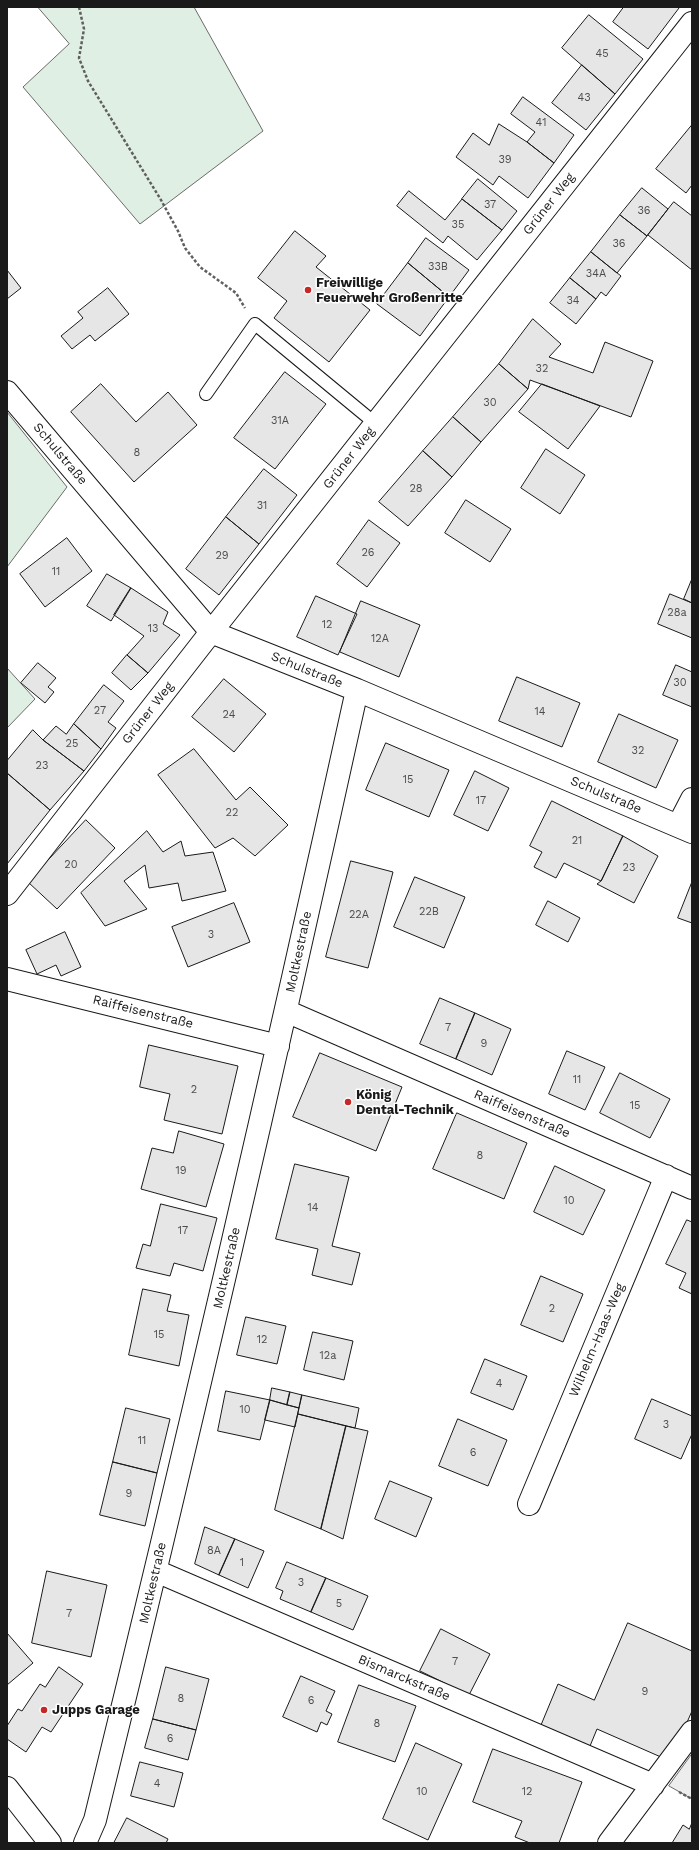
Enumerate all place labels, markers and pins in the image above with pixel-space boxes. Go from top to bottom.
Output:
place label: Freiwillige Feuerwehr Großenritte [316,275,463,306]
marker: Freiwillige Feuerwehr Großenritte [303,285,313,295]
place label: König Dental-Technik [356,1087,454,1118]
marker: König Dental-Technik [343,1097,353,1107]
place label: Jupps Garage [52,1702,140,1718]
marker: Jupps Garage [39,1705,49,1715]

